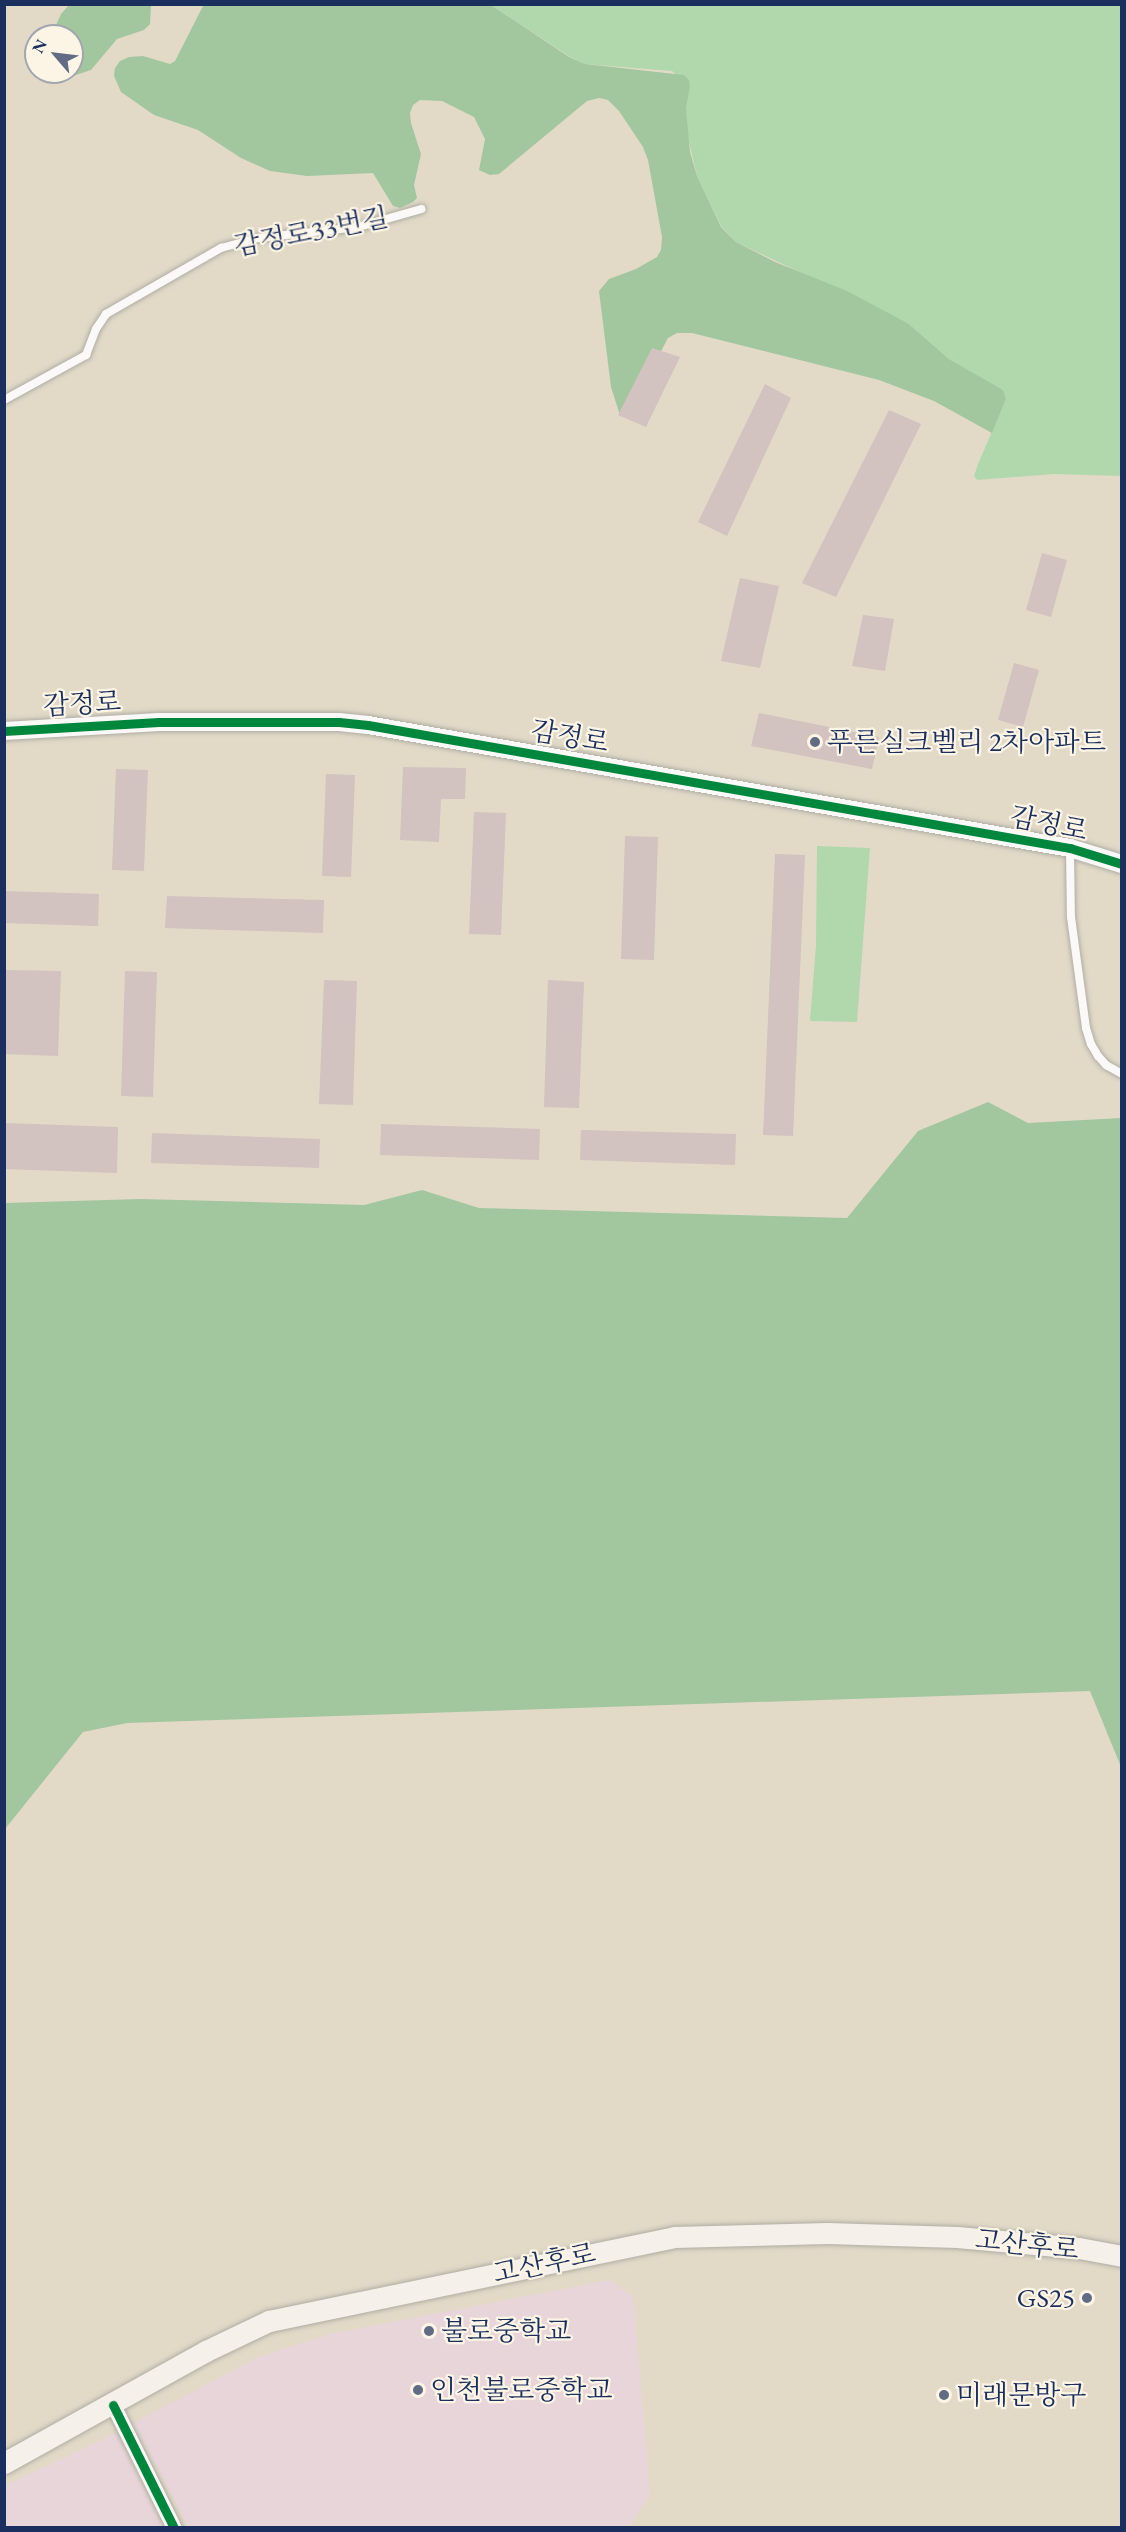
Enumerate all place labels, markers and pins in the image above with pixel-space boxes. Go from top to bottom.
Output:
place label: 푸른실크벨리 2차아파트 [827,726,1106,758]
marker: 푸른실크벨리 2차아파트 [808,735,822,749]
place label: GS25 [1017,2282,1075,2314]
marker: GS25 [1080,2291,1094,2305]
place label: 불로중학교 [441,2315,571,2347]
marker: 불로중학교 [422,2324,436,2338]
place label: 인천불로중학교 [430,2374,613,2406]
place label: 미래문방구 [956,2379,1086,2411]
marker: 인천불로중학교 [411,2383,425,2397]
marker: 미래문방구 [937,2388,951,2402]

